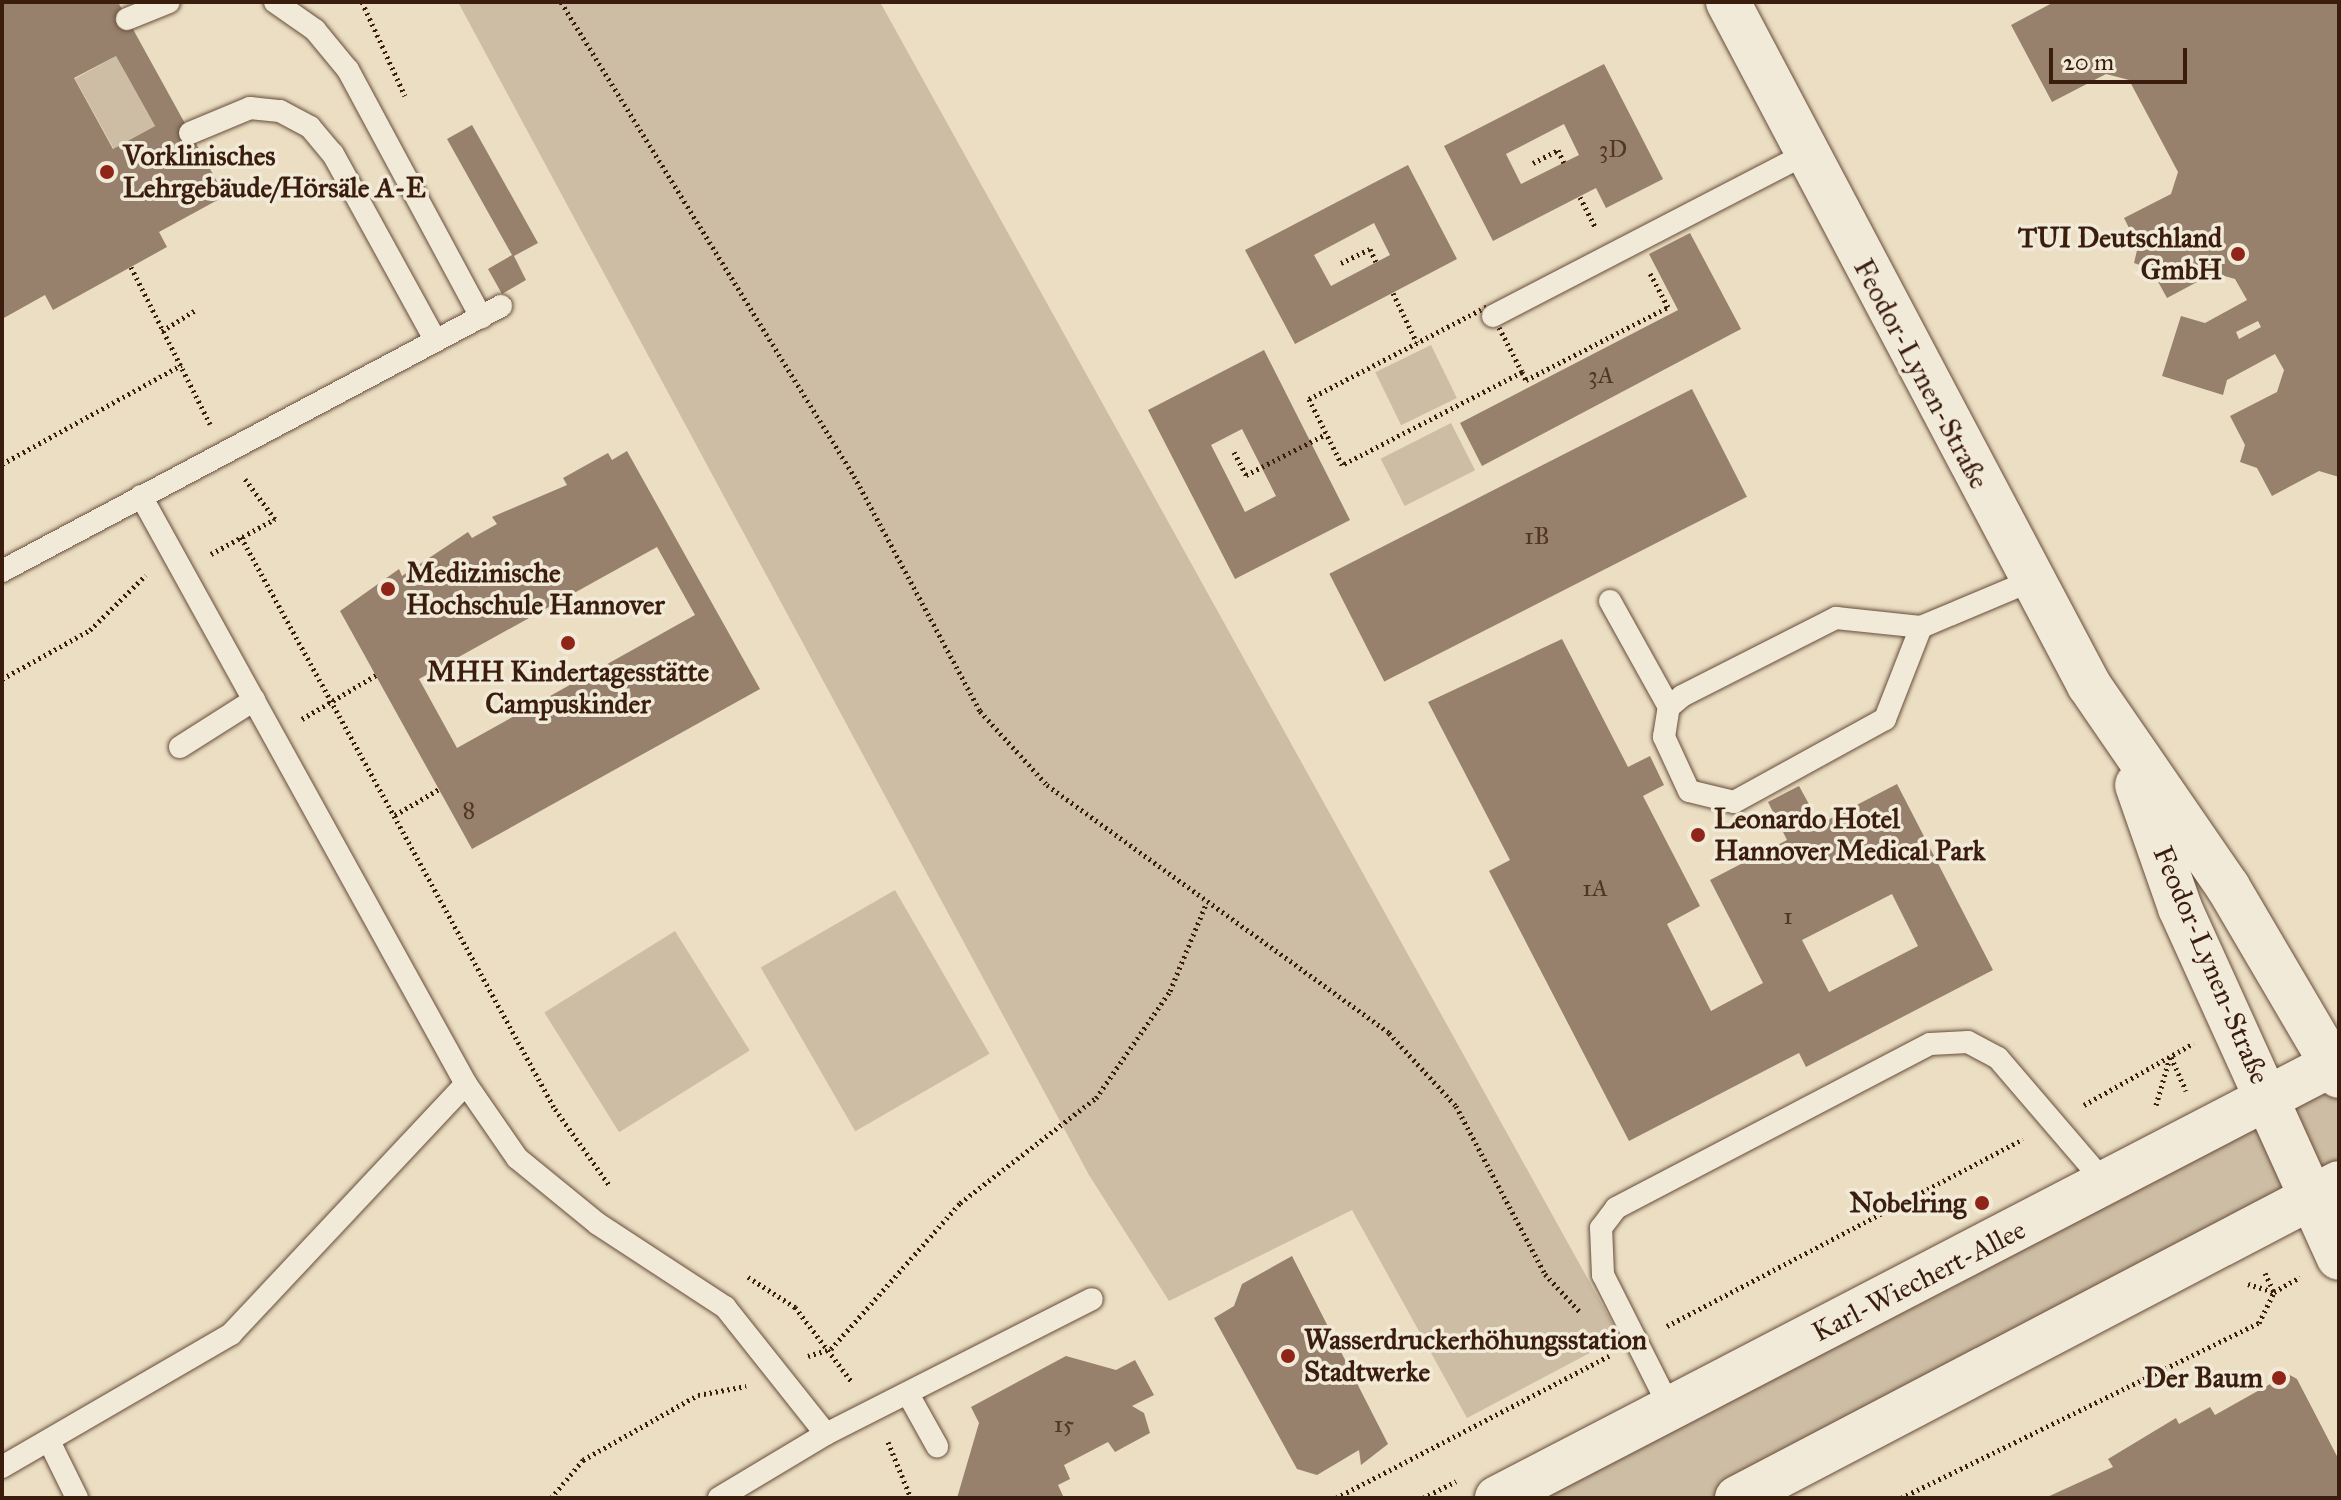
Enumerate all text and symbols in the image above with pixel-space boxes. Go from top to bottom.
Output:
scale bar [2053,32,2191,82]
text: 20 m [2063,47,2114,77]
house number: 3D [1599,136,1627,164]
place label: Vorklinisches Lehrgebäude/Hörsäle A-E [123,139,426,205]
marker: Vorklinisches Lehrgebäude/Hörsäle A-E [98,163,116,181]
place label: TUI Deutschland GmbH [2018,221,2222,287]
marker: TUI Deutschland GmbH [2229,245,2247,263]
street label: Feodor-Lynen-Straße [1846,253,1996,495]
house number: 3A [1588,362,1614,390]
house number: 1B [1524,523,1550,551]
place label: Medizinische Hochschule Hannover [406,556,665,622]
marker: Medizinische Hochschule Hannover [377,578,399,600]
marker: MHH Kindertagesstätte Campuskinder [559,634,577,652]
place label: MHH Kindertagesstätte Campuskinder [427,655,709,721]
house number: 8 [463,797,475,825]
place label: Leonardo Hotel Hannover Medical Park [1714,802,1985,868]
marker: Leonardo Hotel Hannover Medical Park [1689,826,1707,844]
street label: Feodor-Lynen-Straße [2146,841,2276,1089]
house number: 1A [1582,875,1608,903]
house number: 1 [1783,903,1793,931]
place label: Nobelring [1849,1186,1966,1220]
marker: Nobelring [1973,1194,1991,1212]
street label: Karl-Wiechert-Allee [1807,1213,2031,1349]
place label: Wasserdruckerhöhungsstation Stadtwerke [1304,1323,1647,1389]
marker: Wasserdruckerhöhungsstation Stadtwerke [1279,1347,1297,1365]
place label: Der Baum [2144,1361,2263,1395]
marker: Der Baum [2270,1369,2288,1387]
house number: 15 [1054,1411,1074,1439]

